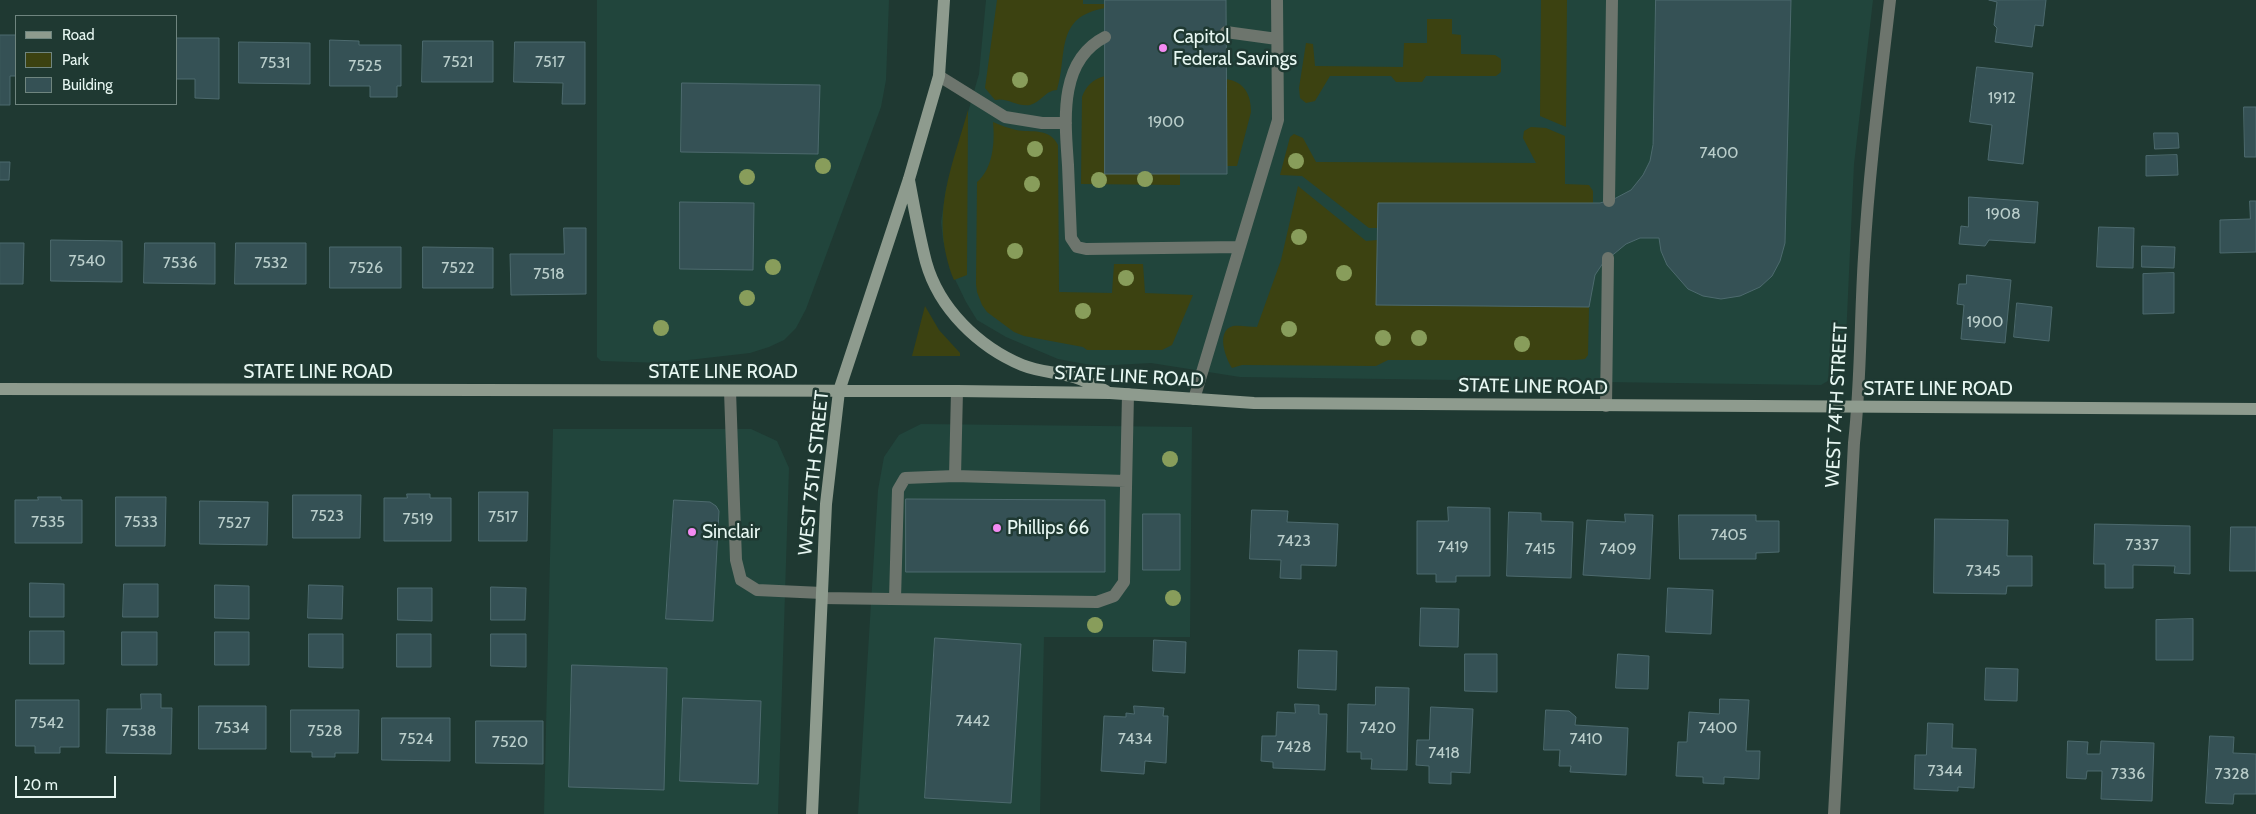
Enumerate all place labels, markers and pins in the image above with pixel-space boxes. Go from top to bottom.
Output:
place label: Capitol Federal Savings [1173,26,1297,70]
marker: Capitol Federal Savings [1157,42,1169,54]
place label: Phillips 66 [1007,517,1089,539]
place label: Sinclair [702,521,760,543]
marker: Phillips 66 [991,522,1003,534]
marker: Sinclair [686,526,698,538]

